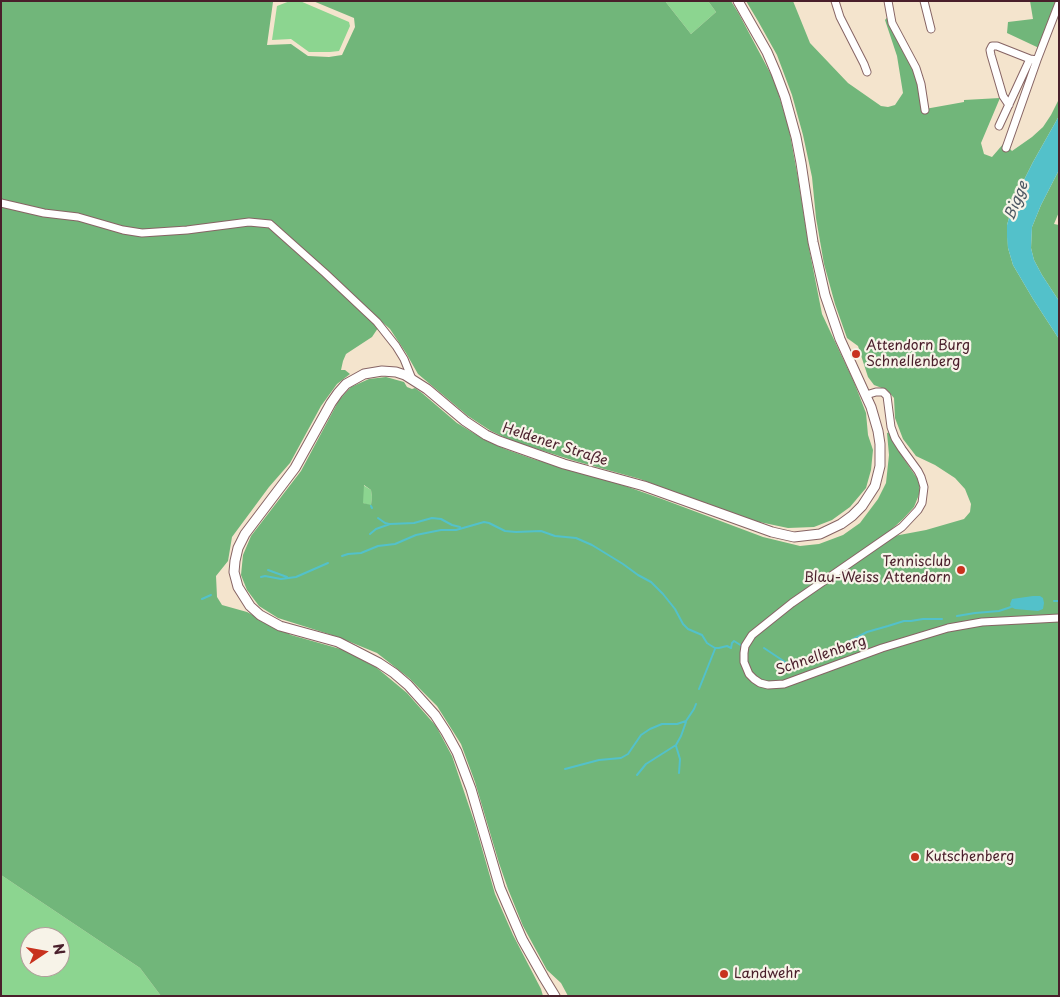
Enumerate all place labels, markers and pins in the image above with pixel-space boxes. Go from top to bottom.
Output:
place label: Attendorn Burg Schnellenberg [866,338,970,371]
marker: Attendorn Burg Schnellenberg [850,348,862,360]
place label: Tennisclub Blau-Weiss Attendorn [803,554,951,586]
marker: Tennisclub Blau-Weiss Attendorn [955,564,967,576]
place label: Kutschenberg [925,849,1014,865]
marker: Kutschenberg [909,851,921,863]
place label: Landwehr [734,966,800,982]
marker: Landwehr [718,968,730,980]

